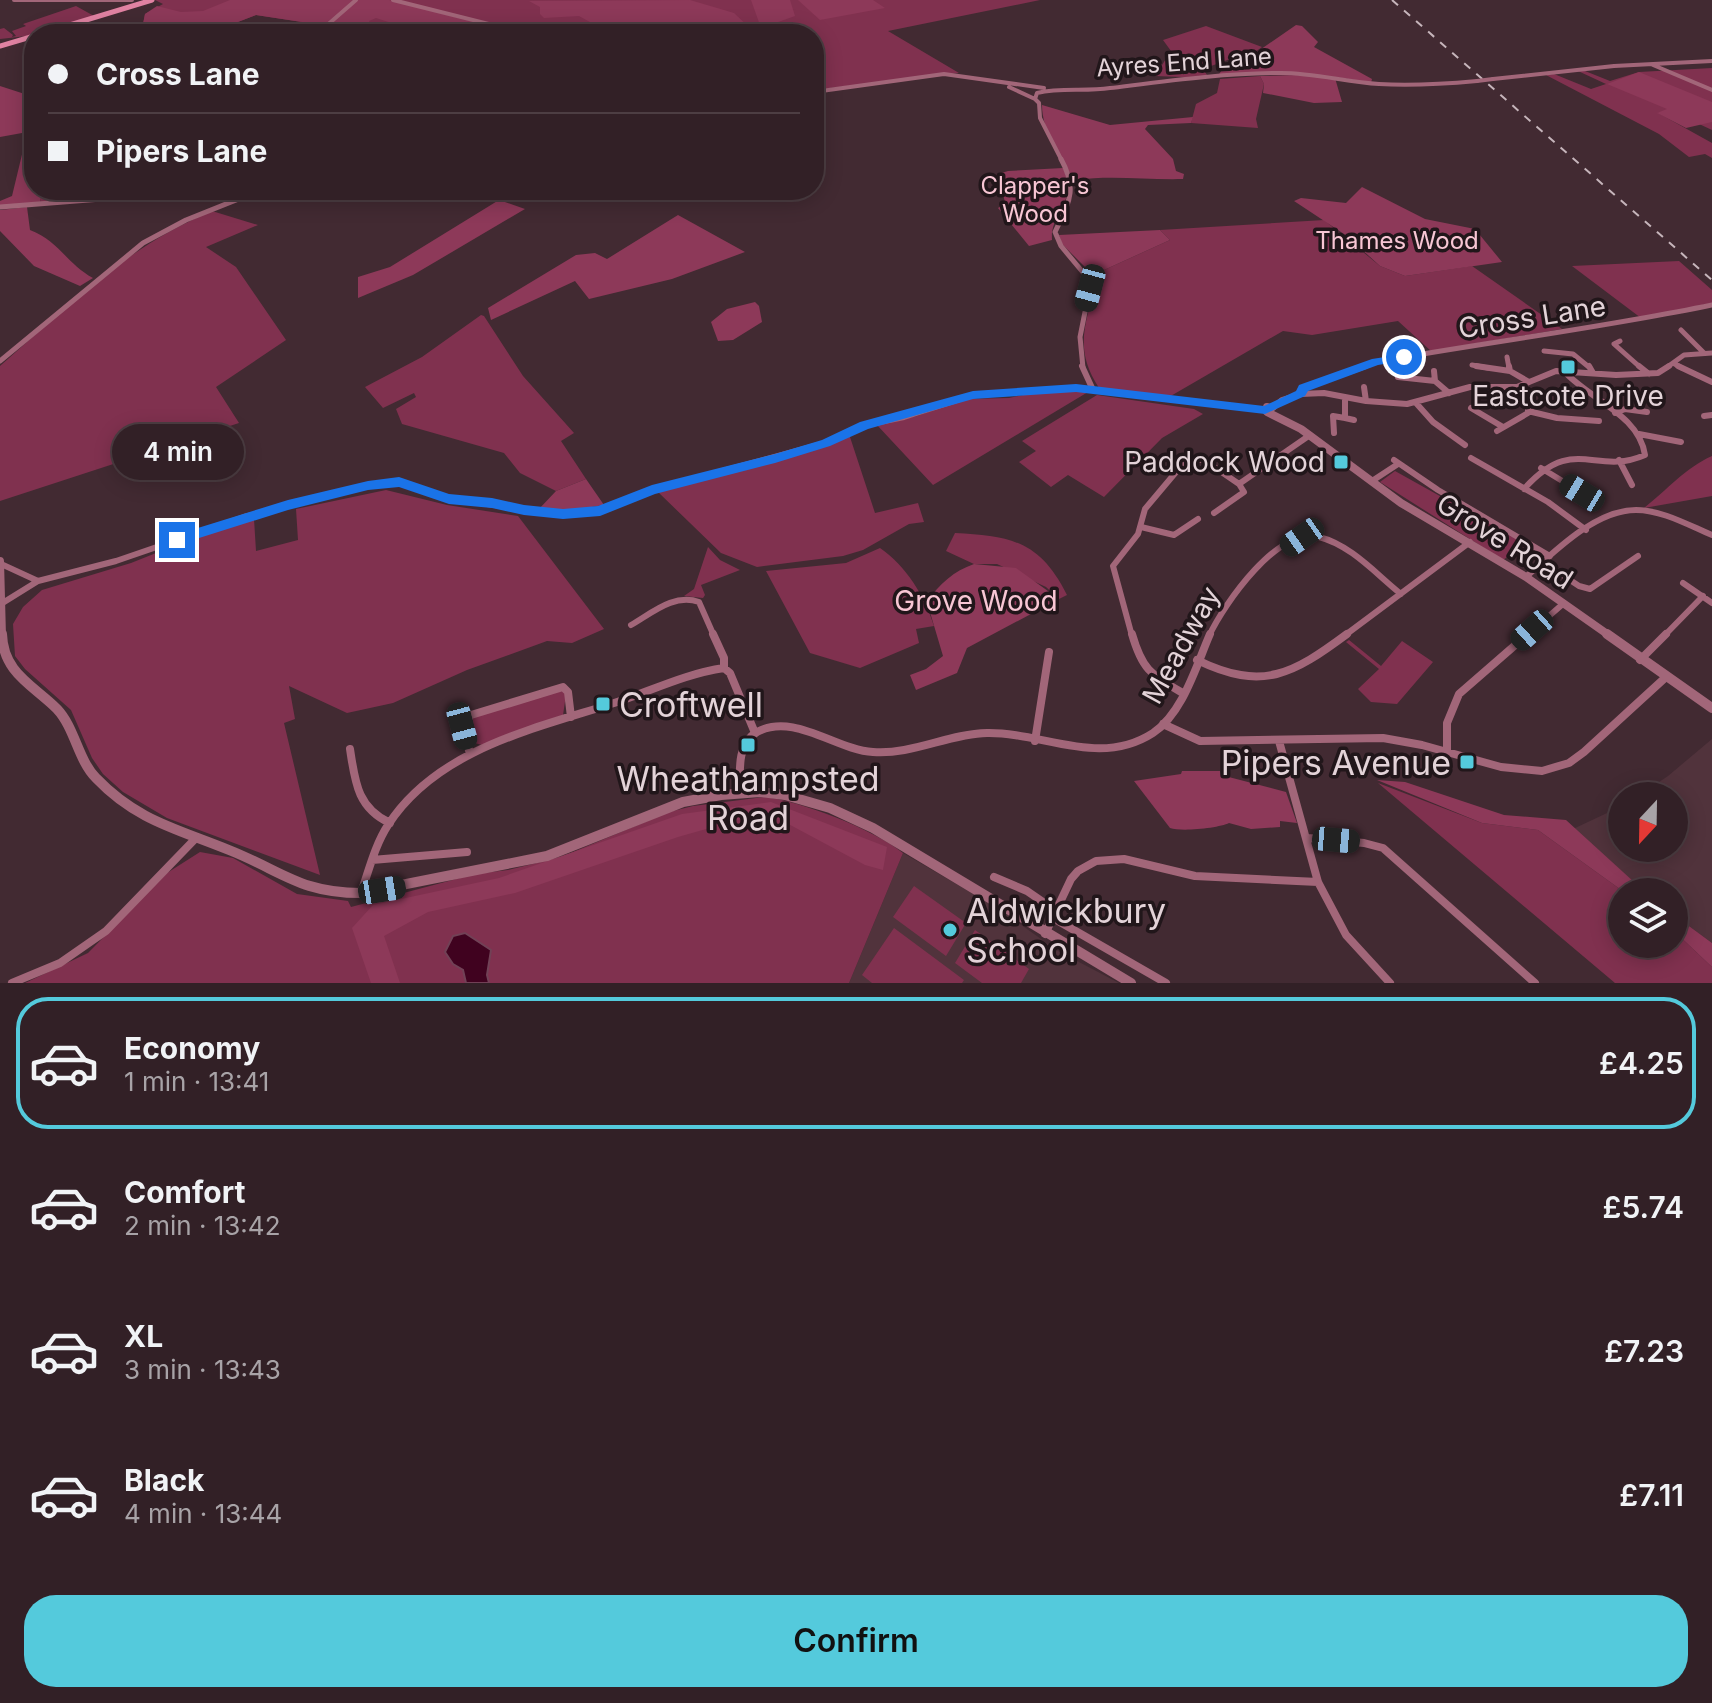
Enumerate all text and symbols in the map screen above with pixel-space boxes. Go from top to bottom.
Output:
street label: Ayres End Lane [1095,41,1273,83]
text: Cross Lane [96,56,260,92]
text: Pipers Lane [96,133,267,169]
park label: Clapper's Wood [980,171,1090,228]
park label: Thames Wood [1315,226,1479,255]
car [1072,262,1108,314]
street label: Cross Lane [1456,289,1608,345]
route start [1386,339,1422,375]
marker: Eastcote Drive [1559,358,1577,376]
place label: Eastcote Drive [1472,379,1664,413]
callout: 4 min [111,424,243,480]
text: 4 min [143,436,213,467]
place label: Paddock Wood [1124,445,1325,479]
marker: Paddock Wood [1332,453,1350,471]
car [1555,470,1609,516]
street label: Grove Road [1431,486,1579,596]
car [1275,513,1329,561]
route end [159,522,195,558]
street label: Meadway [1135,580,1227,710]
park label: Grove Wood [894,584,1058,618]
car [1506,605,1558,655]
place label: Croftwell [619,684,763,725]
marker: Croftwell [594,695,612,713]
car [444,700,480,752]
marker: Wheathampsted Road [739,736,757,754]
place label: Pipers Avenue [1221,742,1451,783]
marker: Pipers Avenue [1458,753,1476,771]
place label: Wheathampsted Road [616,758,880,838]
north arrow [1608,782,1688,862]
map controls [1608,782,1688,958]
car [1311,826,1361,854]
car [356,874,408,906]
button: layers [1608,878,1688,958]
place label: Aldwickbury School [966,890,1166,970]
marker: Aldwickbury School [941,921,959,939]
icon: car [28,1027,100,1099]
text: Economy [124,1030,260,1066]
text: £4.25 [1599,1045,1684,1081]
text: 1 min · 13:41 [124,1066,269,1097]
icon: car [28,1171,100,1243]
text: Comfort [124,1174,245,1210]
text: £5.74 [1603,1189,1684,1225]
text: 2 min · 13:42 [124,1210,281,1241]
icon: car [28,1315,100,1387]
text: XL [124,1318,163,1354]
text: £7.23 [1604,1333,1684,1369]
text: 3 min · 13:43 [124,1354,281,1385]
icon: car [28,1459,100,1531]
text: Black [124,1462,204,1498]
text: £7.11 [1619,1477,1684,1513]
text: 4 min · 13:44 [124,1498,282,1529]
button: Confirm [24,1595,1688,1687]

